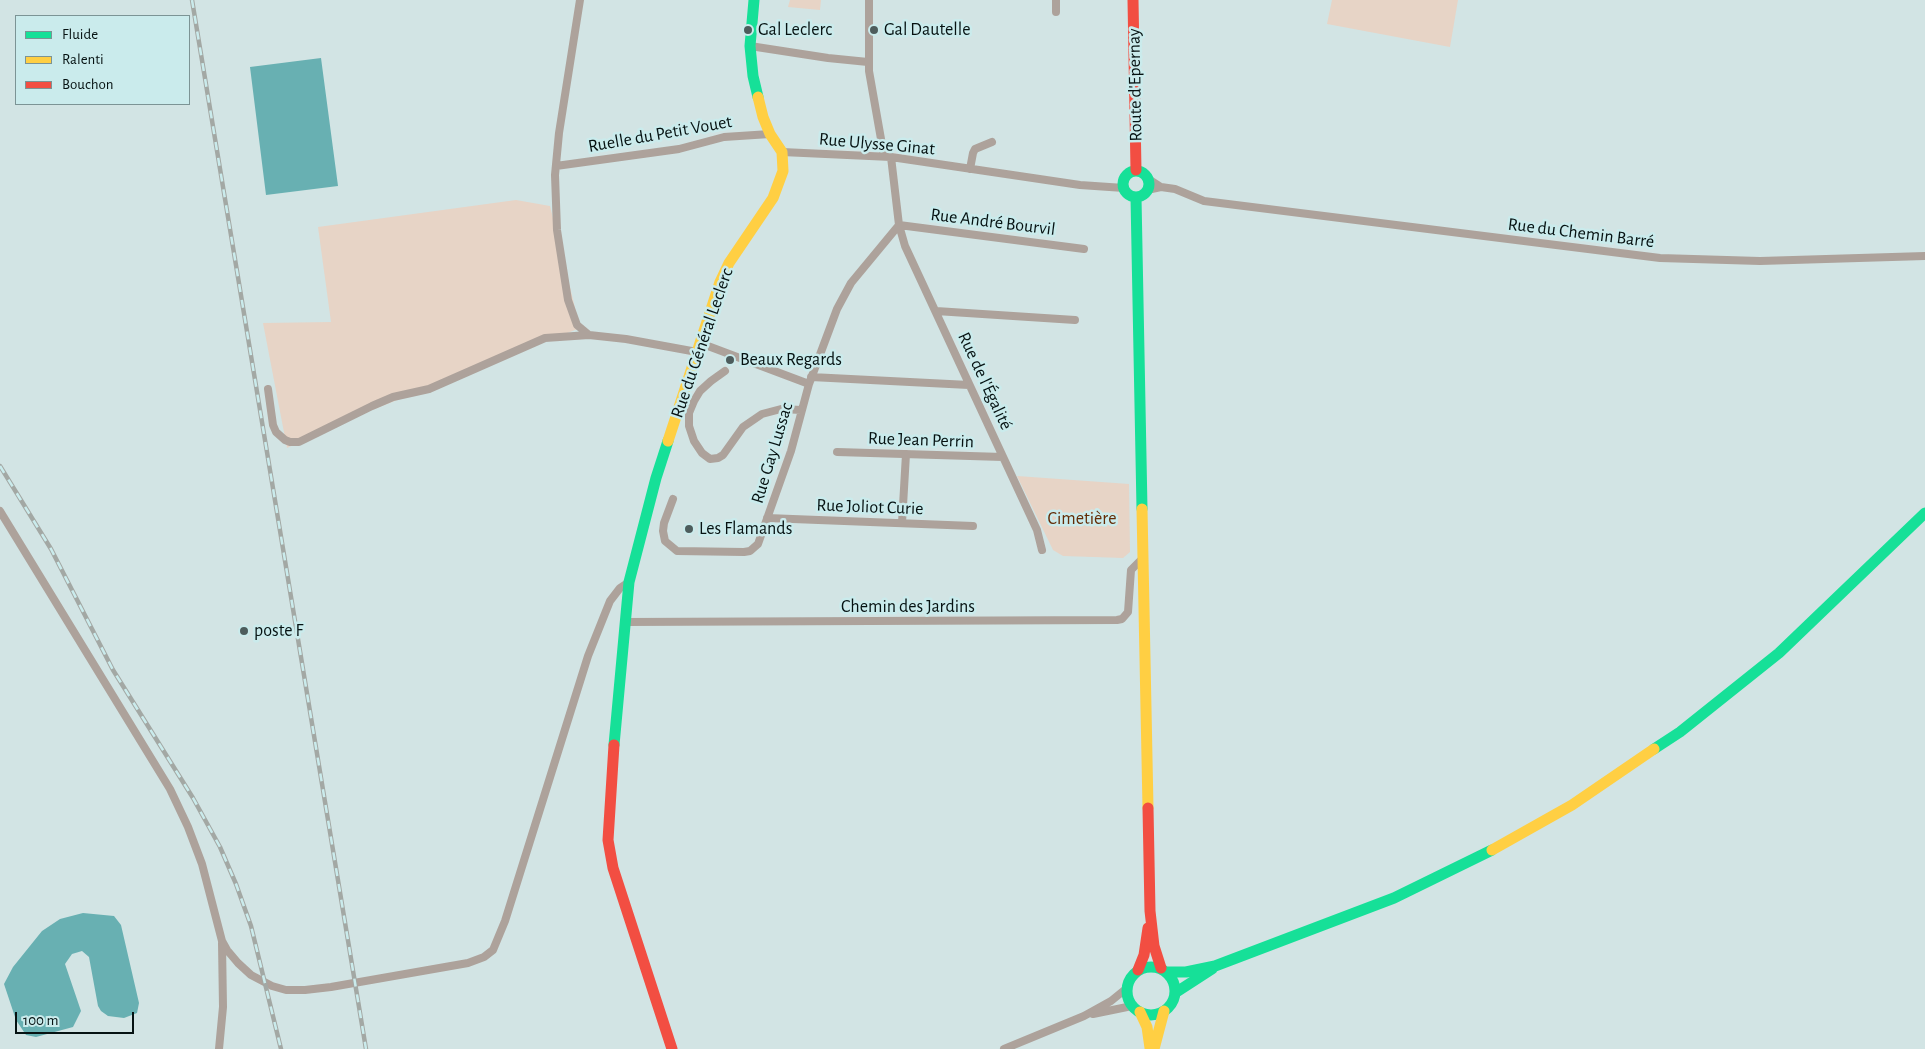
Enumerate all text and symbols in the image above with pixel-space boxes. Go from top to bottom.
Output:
legend [15,15,190,105]
place label: Gal Leclerc [758,19,832,41]
place label: Gal Dautelle [884,19,970,41]
marker: Gal Leclerc [742,24,754,36]
marker: Gal Dautelle [868,24,880,36]
text: Fluide [62,27,98,42]
street label: Route d'Epernay [1123,28,1147,142]
text: Ralenti [62,52,104,67]
text: Bouchon [62,77,113,92]
street label: Ruelle du Petit Vouet [586,111,734,157]
street label: Rue Ulysse Ginat [818,128,936,160]
street label: Rue André Bourvil [929,204,1057,240]
street label: Rue du Chemin Barré [1507,213,1655,253]
street label: Rue du Général Leclerc [666,265,738,421]
street label: Rue de l'Égalité [953,329,1017,433]
place label: Beaux Regards [740,349,842,371]
marker: Beaux Regards [724,354,736,366]
street label: Rue Gay Lussac [746,400,798,506]
street label: Rue Jean Perrin [868,427,974,453]
street label: Rue Joliot Curie [816,494,924,520]
park label: Cimetière [1048,508,1116,530]
place label: Les Flamands [699,518,792,540]
marker: Les Flamands [683,523,695,535]
street label: Chemin des Jardins [841,596,975,618]
place label: poste F [254,620,303,642]
marker: poste F [238,625,250,637]
scale bar [18,1002,136,1034]
text: 100 m [23,1013,58,1028]

